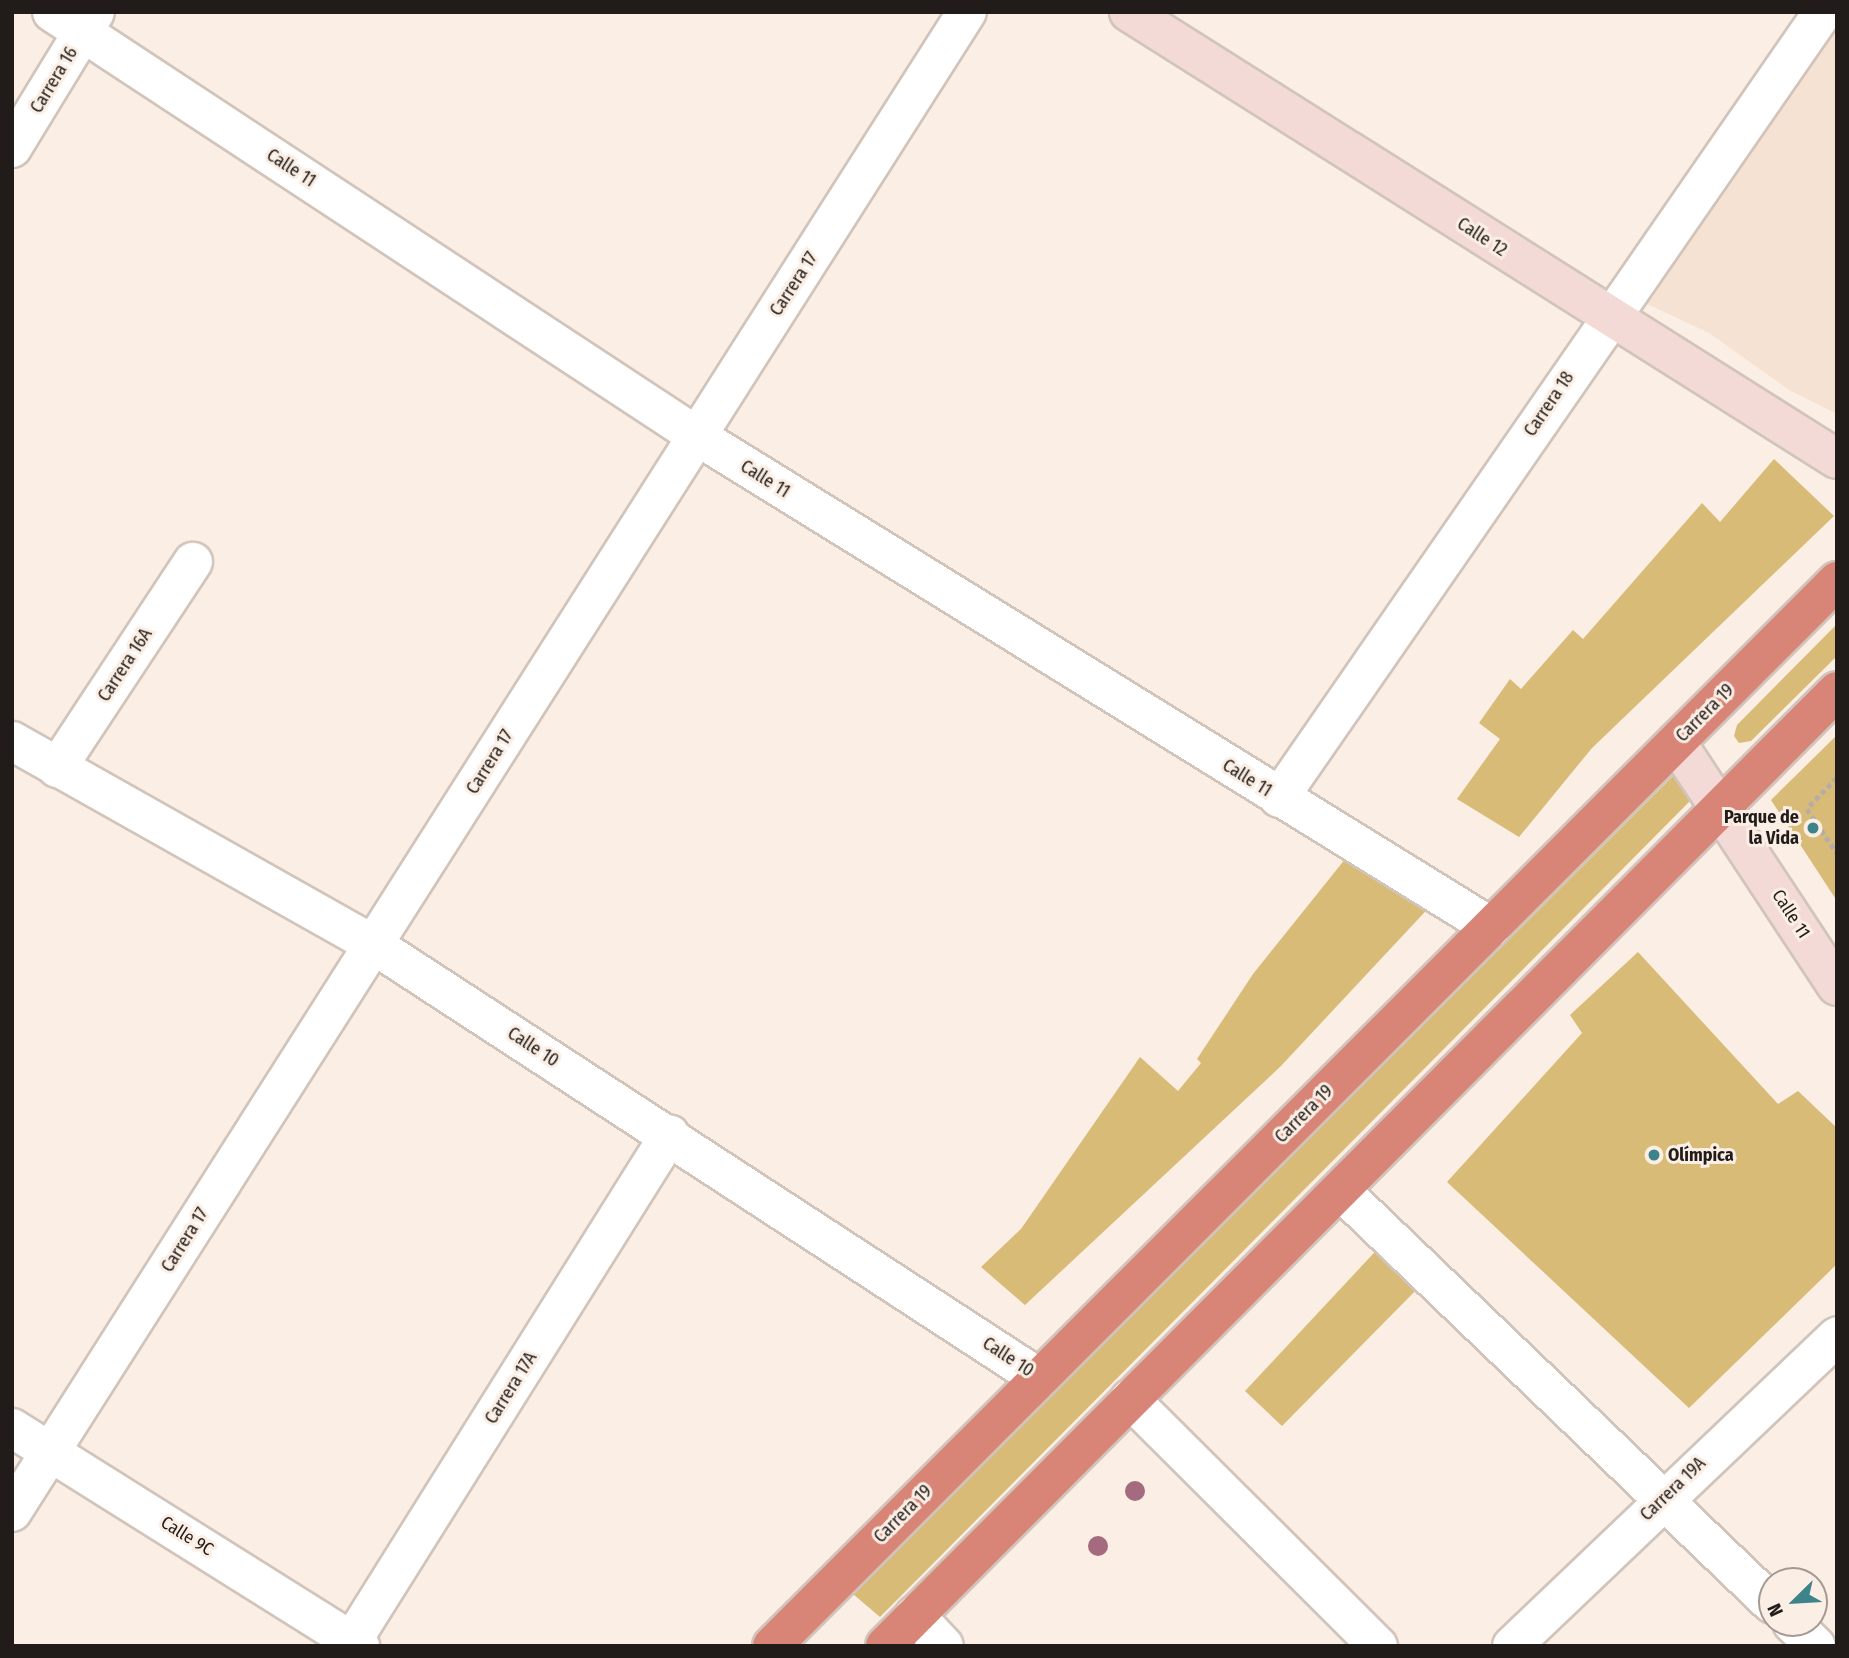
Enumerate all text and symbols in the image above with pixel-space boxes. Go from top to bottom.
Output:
street label: Carrera 16 [26,43,82,117]
street label: Calle 11 [263,144,319,192]
street label: Calle 12 [1453,213,1511,261]
street label: Carrera 17 [765,248,823,320]
street label: Carrera 18 [1519,367,1579,441]
street label: Calle 11 [736,456,794,502]
street label: Carrera 16A [93,624,157,706]
street label: Carrera 19 [1671,679,1739,747]
street label: Carrera 17 [462,726,518,798]
street label: Calle 11 [1218,755,1276,801]
place label: Parque de la Vida [1724,807,1799,850]
marker: Parque de la Vida [1805,820,1821,836]
street label: Calle 11 [1767,886,1815,942]
street label: Calle 10 [503,1023,563,1071]
street label: Carrera 19 [1270,1080,1338,1148]
place label: Olímpica [1668,1144,1734,1166]
marker: Olímpica [1646,1147,1662,1163]
street label: Carrera 17 [157,1204,213,1276]
street label: Calle 10 [978,1333,1038,1381]
street label: Carrera 17A [480,1348,542,1428]
street label: Carrera 19A [1636,1453,1710,1525]
street label: Carrera 19 [869,1480,937,1548]
street label: Calle 9C [157,1511,217,1561]
north arrow [1758,1567,1828,1637]
text: N [1762,1600,1788,1620]

